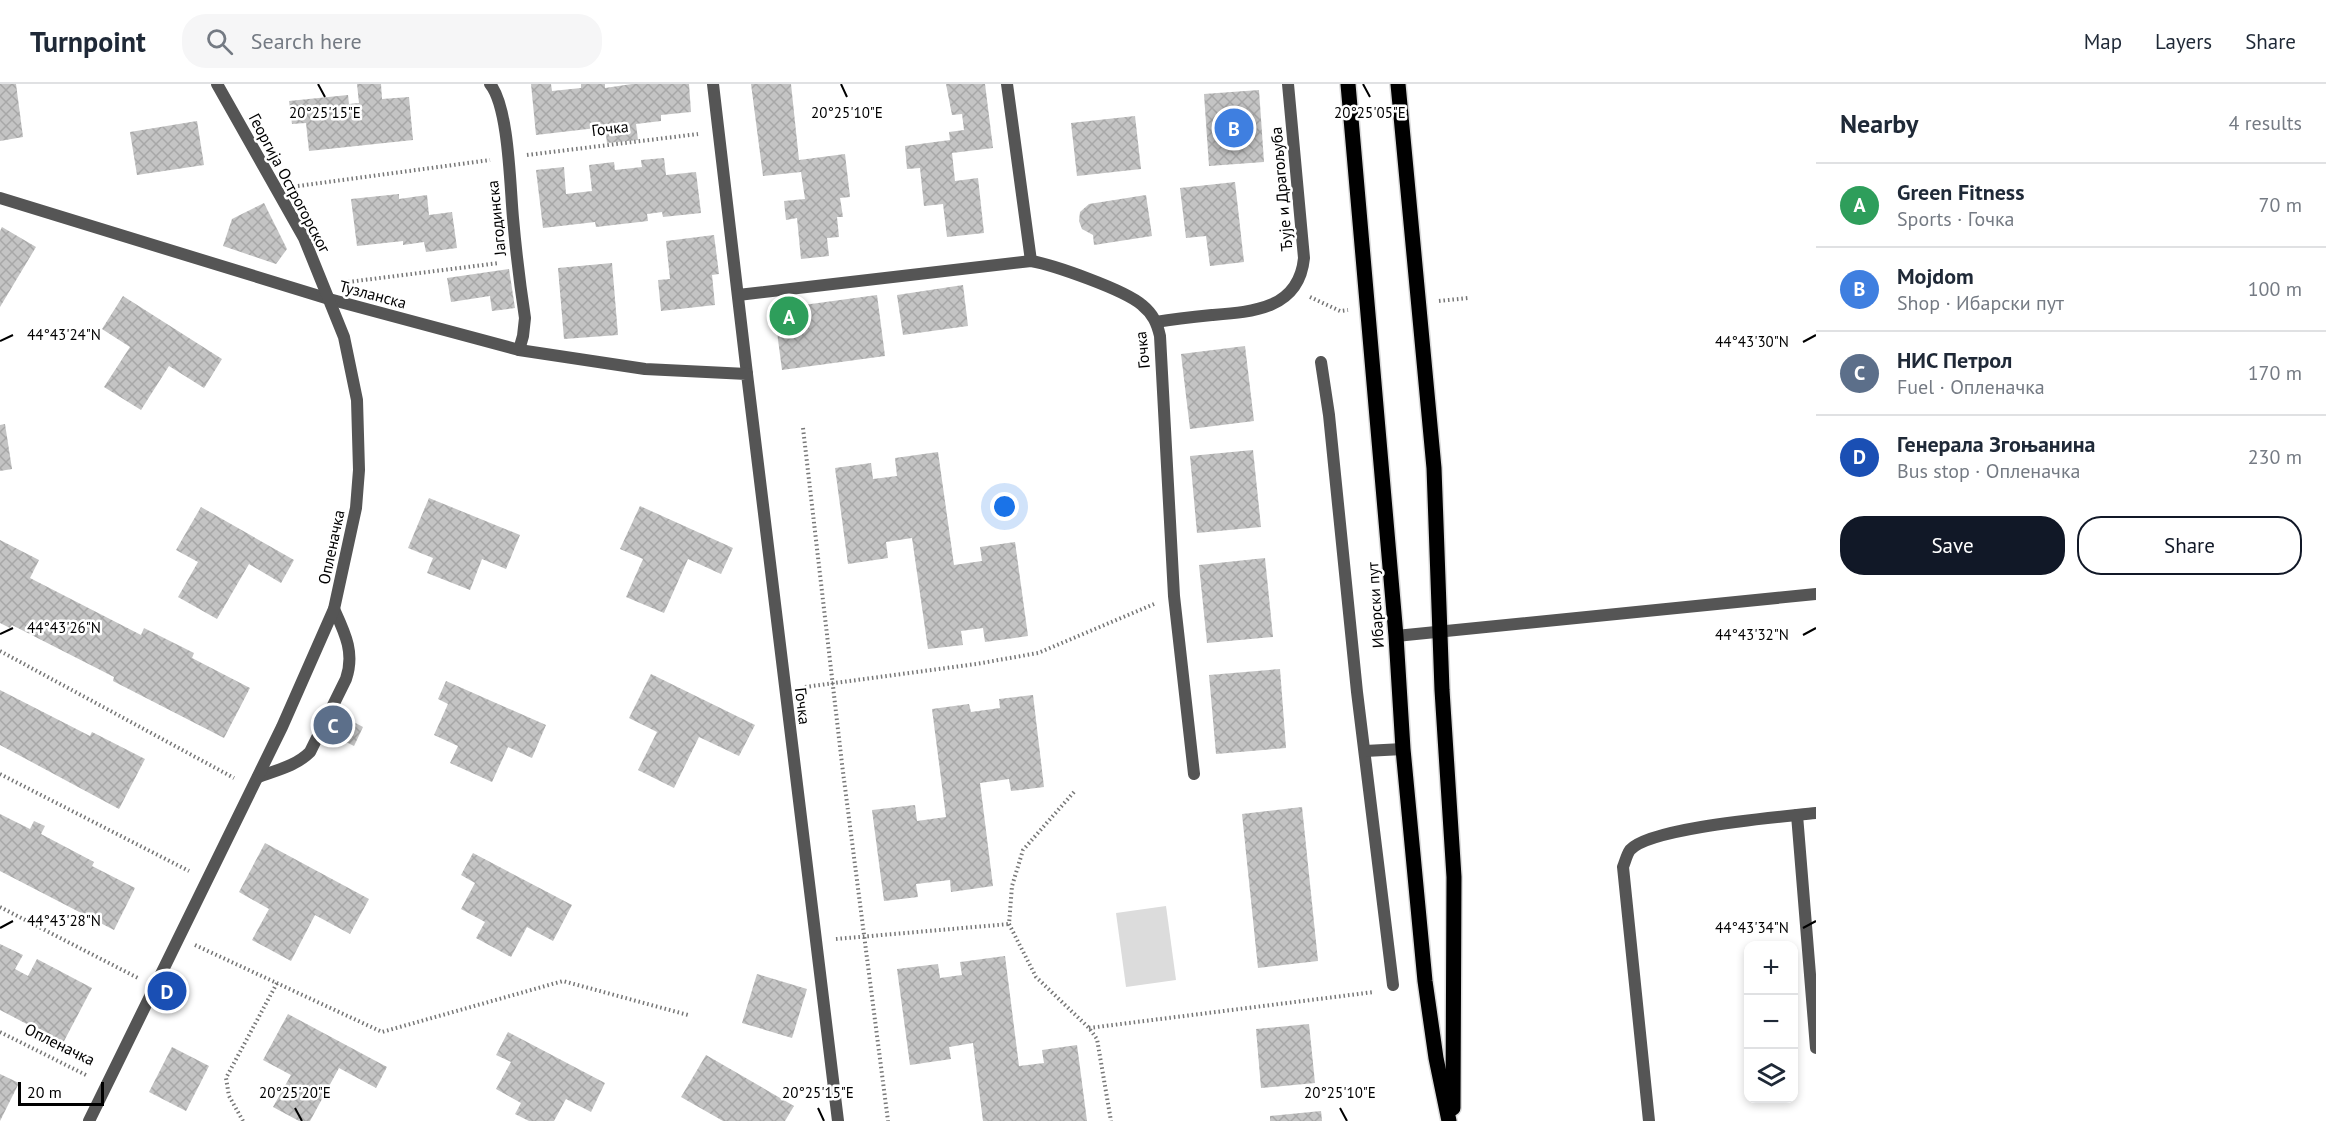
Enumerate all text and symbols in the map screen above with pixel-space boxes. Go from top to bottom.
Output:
search box [182,14,602,68]
text: Turnpoint [30,23,146,60]
icon: search [203,25,236,58]
text: Search here [251,27,362,55]
text: Map [2084,28,2122,55]
text: Layers [2155,28,2212,55]
text: Share [2245,28,2296,55]
text: 20°25'15"E [289,103,361,122]
text: 20°25'10"E [811,103,883,122]
text: 20°25'05"E [1334,103,1406,122]
pin: B [1214,106,1254,150]
text: Nearby [1840,107,1918,140]
street label: Георгија Острогорског [245,110,335,256]
text: 4 results [2229,110,2302,136]
street label: Гочка [590,116,630,140]
street label: Ђује и Драгољуба [1266,126,1296,252]
text: Green Fitness [1897,178,2024,206]
street label: Јагодинска [482,179,510,258]
text: A [1853,192,1866,218]
text: 70 m [2259,192,2302,218]
text: Sports · Гочка [1897,206,2014,232]
text: Mojdom [1897,262,1974,290]
street label: Тузланска [337,275,409,313]
text: B [1854,276,1865,302]
text: 100 m [2248,276,2302,302]
text: Shop · Ибарски пут [1897,290,2064,316]
pin: A [770,294,808,338]
text: 44°43'24"N [27,325,101,344]
street label: Гочка [1130,330,1154,370]
text: 44°43'30"N [1715,332,1789,351]
text: НИС Петрол [1897,346,2012,374]
text: C [1854,360,1865,386]
text: 170 m [2248,360,2302,386]
text: Fuel · Опленачка [1897,374,2045,400]
text: Генерала Згоњанина [1897,430,2095,458]
text: D [1853,444,1866,470]
text: 230 m [2248,444,2302,470]
text: Bus stop · Опленачка [1897,458,2080,484]
your location [990,492,1019,521]
street label: Опленачка [313,508,349,586]
button: Save [1840,516,2065,575]
button: Share [2077,516,2302,575]
street label: Ибарски пут [1362,561,1388,649]
text: 44°43'26"N [27,618,101,637]
text: 44°43'32"N [1715,625,1789,644]
street label: Гочка [791,686,815,726]
pin: C [314,702,352,748]
text: 44°43'28"N [27,911,101,930]
text: 44°43'34"N [1715,918,1789,937]
map controls [1744,941,1798,1103]
button: + [1744,941,1798,995]
pin: D [148,968,186,1014]
button: − [1744,995,1798,1049]
street label: Опленачка [22,1018,98,1070]
button: layers [1744,1049,1798,1103]
scale bar [18,1079,104,1106]
text: 20 m [27,1082,62,1102]
text: 20°25'20"E [259,1083,331,1102]
text: 20°25'15"E [782,1083,854,1102]
text: 20°25'10"E [1304,1083,1376,1102]

